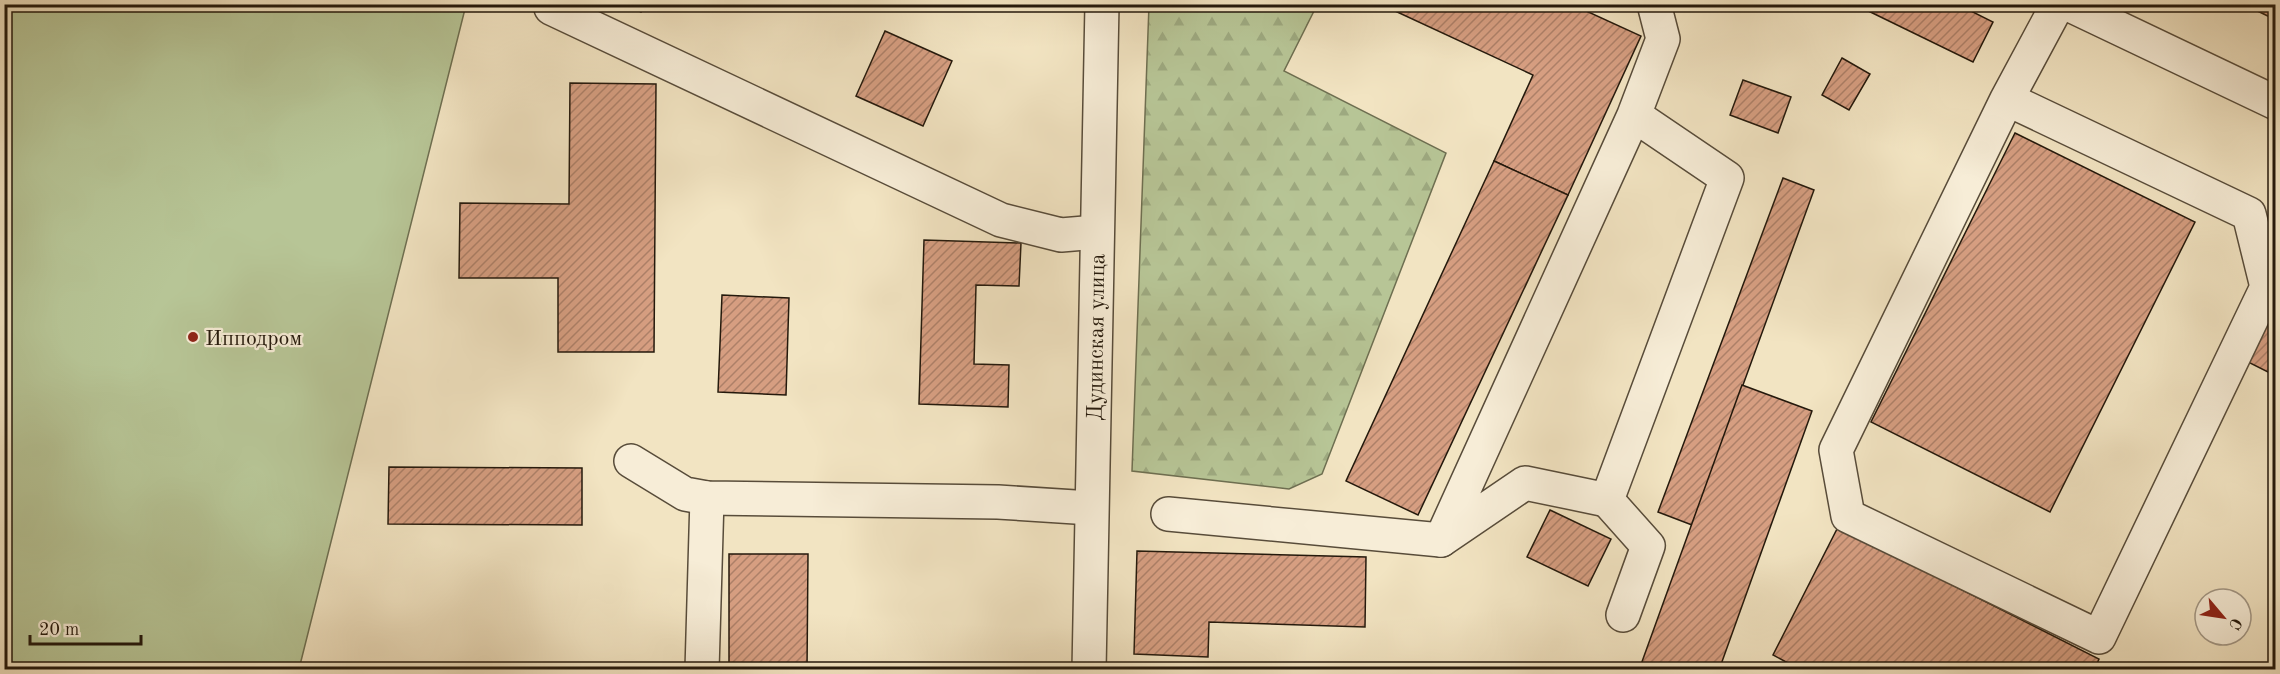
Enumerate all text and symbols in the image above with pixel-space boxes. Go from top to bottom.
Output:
street label: Дудинская улица [1085,253,1109,421]
place label: Ипподром [205,328,302,350]
marker: Ипподром [186,330,200,344]
north arrow [2193,587,2253,647]
scale bar [30,608,141,646]
text: С [2225,615,2244,632]
text: 20 m [39,621,79,639]

